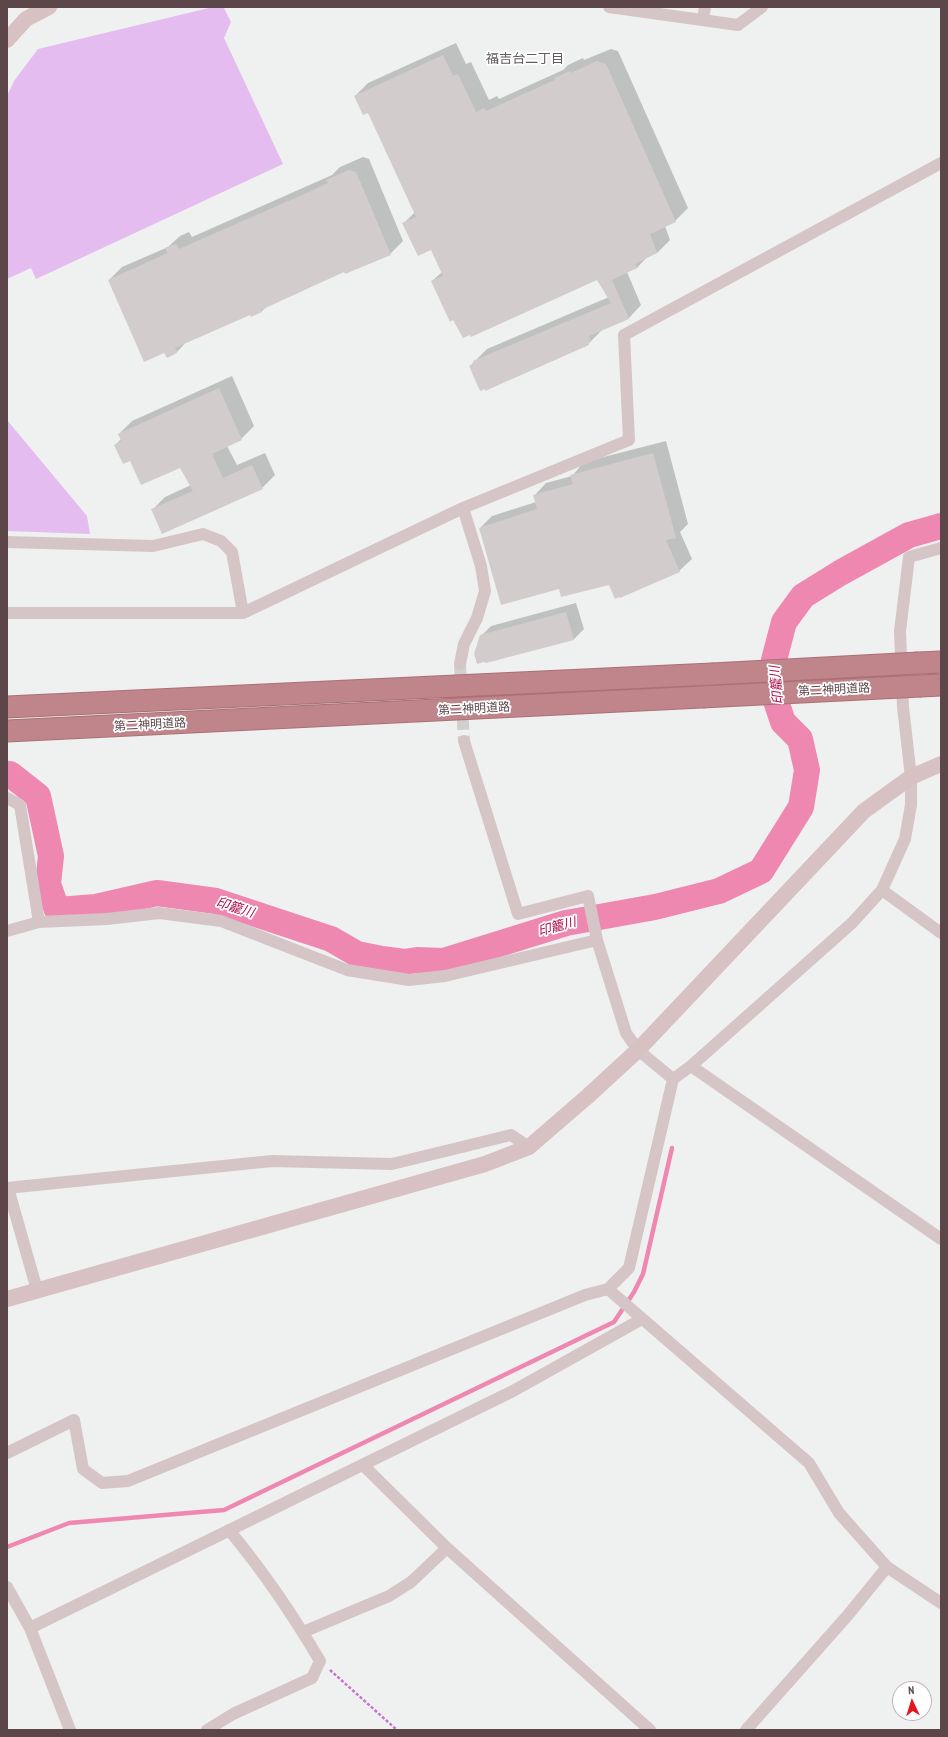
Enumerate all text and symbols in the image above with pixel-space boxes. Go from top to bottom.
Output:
district label: 福吉台二丁目 [486,51,564,67]
water label: 印籠川 [767,665,787,705]
street label: 第二神明道路 [798,681,870,699]
street label: 第二神明道路 [438,700,510,718]
street label: 第二神明道路 [114,716,186,734]
water label: 印籠川 [214,895,256,921]
water label: 印籠川 [536,914,578,940]
north arrow [892,1681,932,1721]
text: N [908,1683,915,1697]

